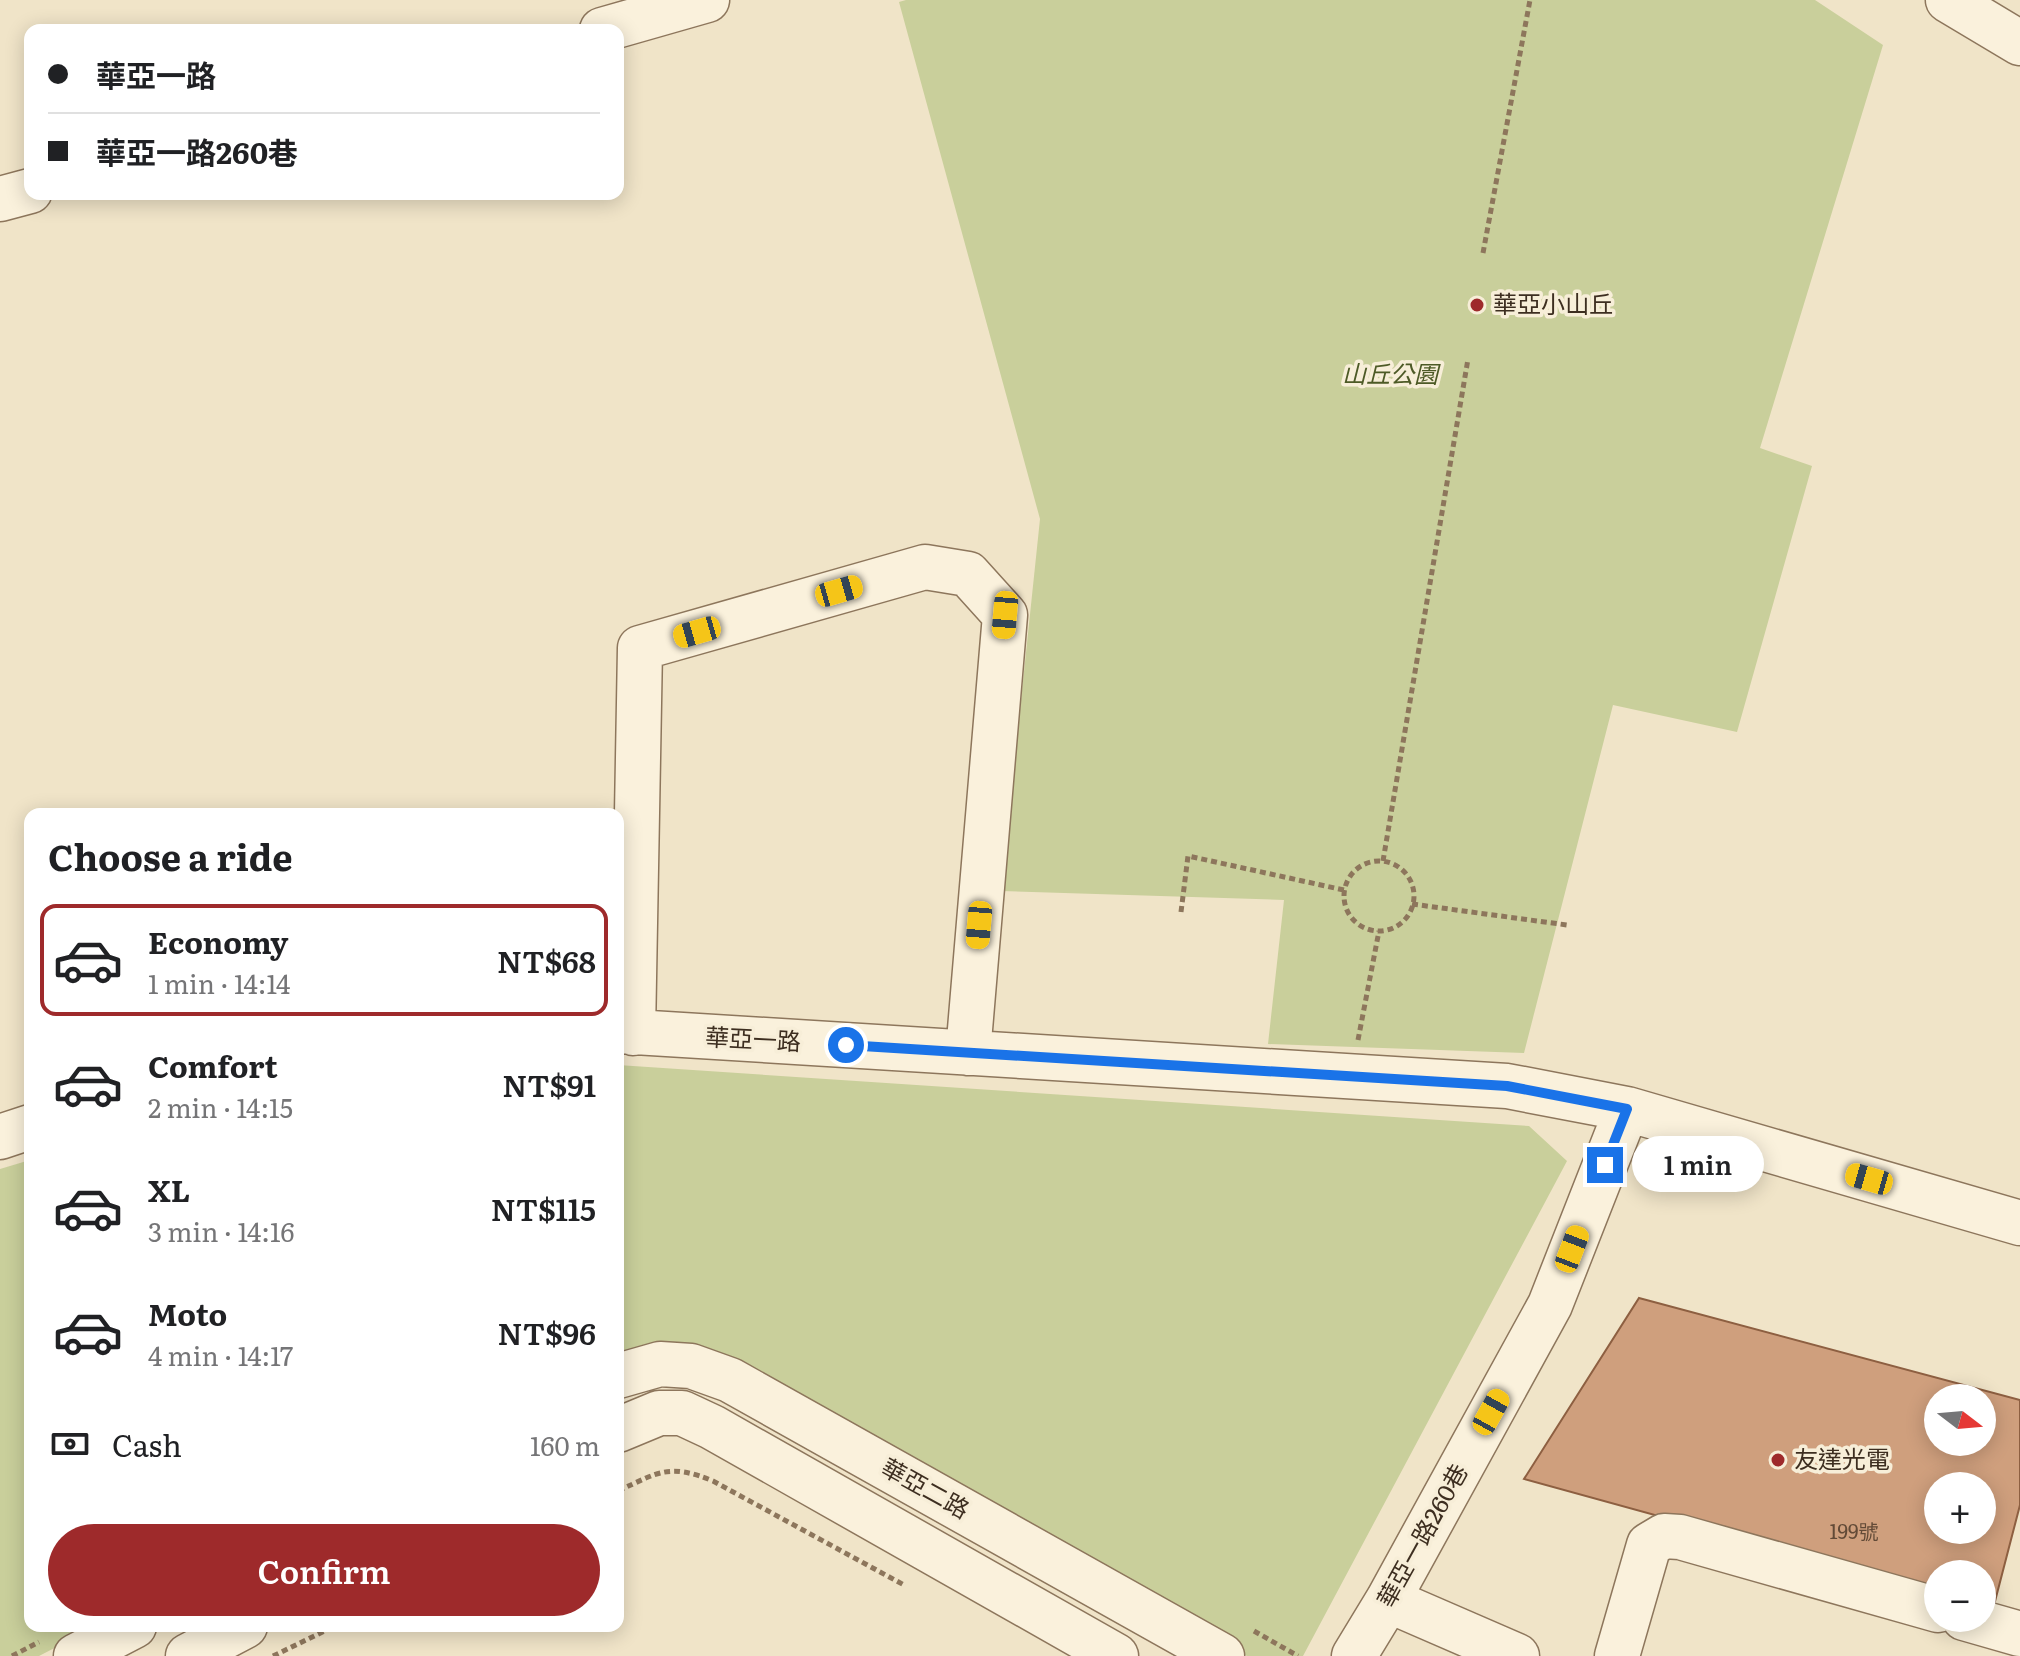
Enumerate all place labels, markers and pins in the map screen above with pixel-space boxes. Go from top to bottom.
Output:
place label: 華亞小山丘 [1493,285,1613,320]
marker: 華亞小山丘 [1468,296,1486,314]
place label: 友達光電 [1794,1440,1890,1475]
marker: 友達光電 [1769,1451,1787,1469]

